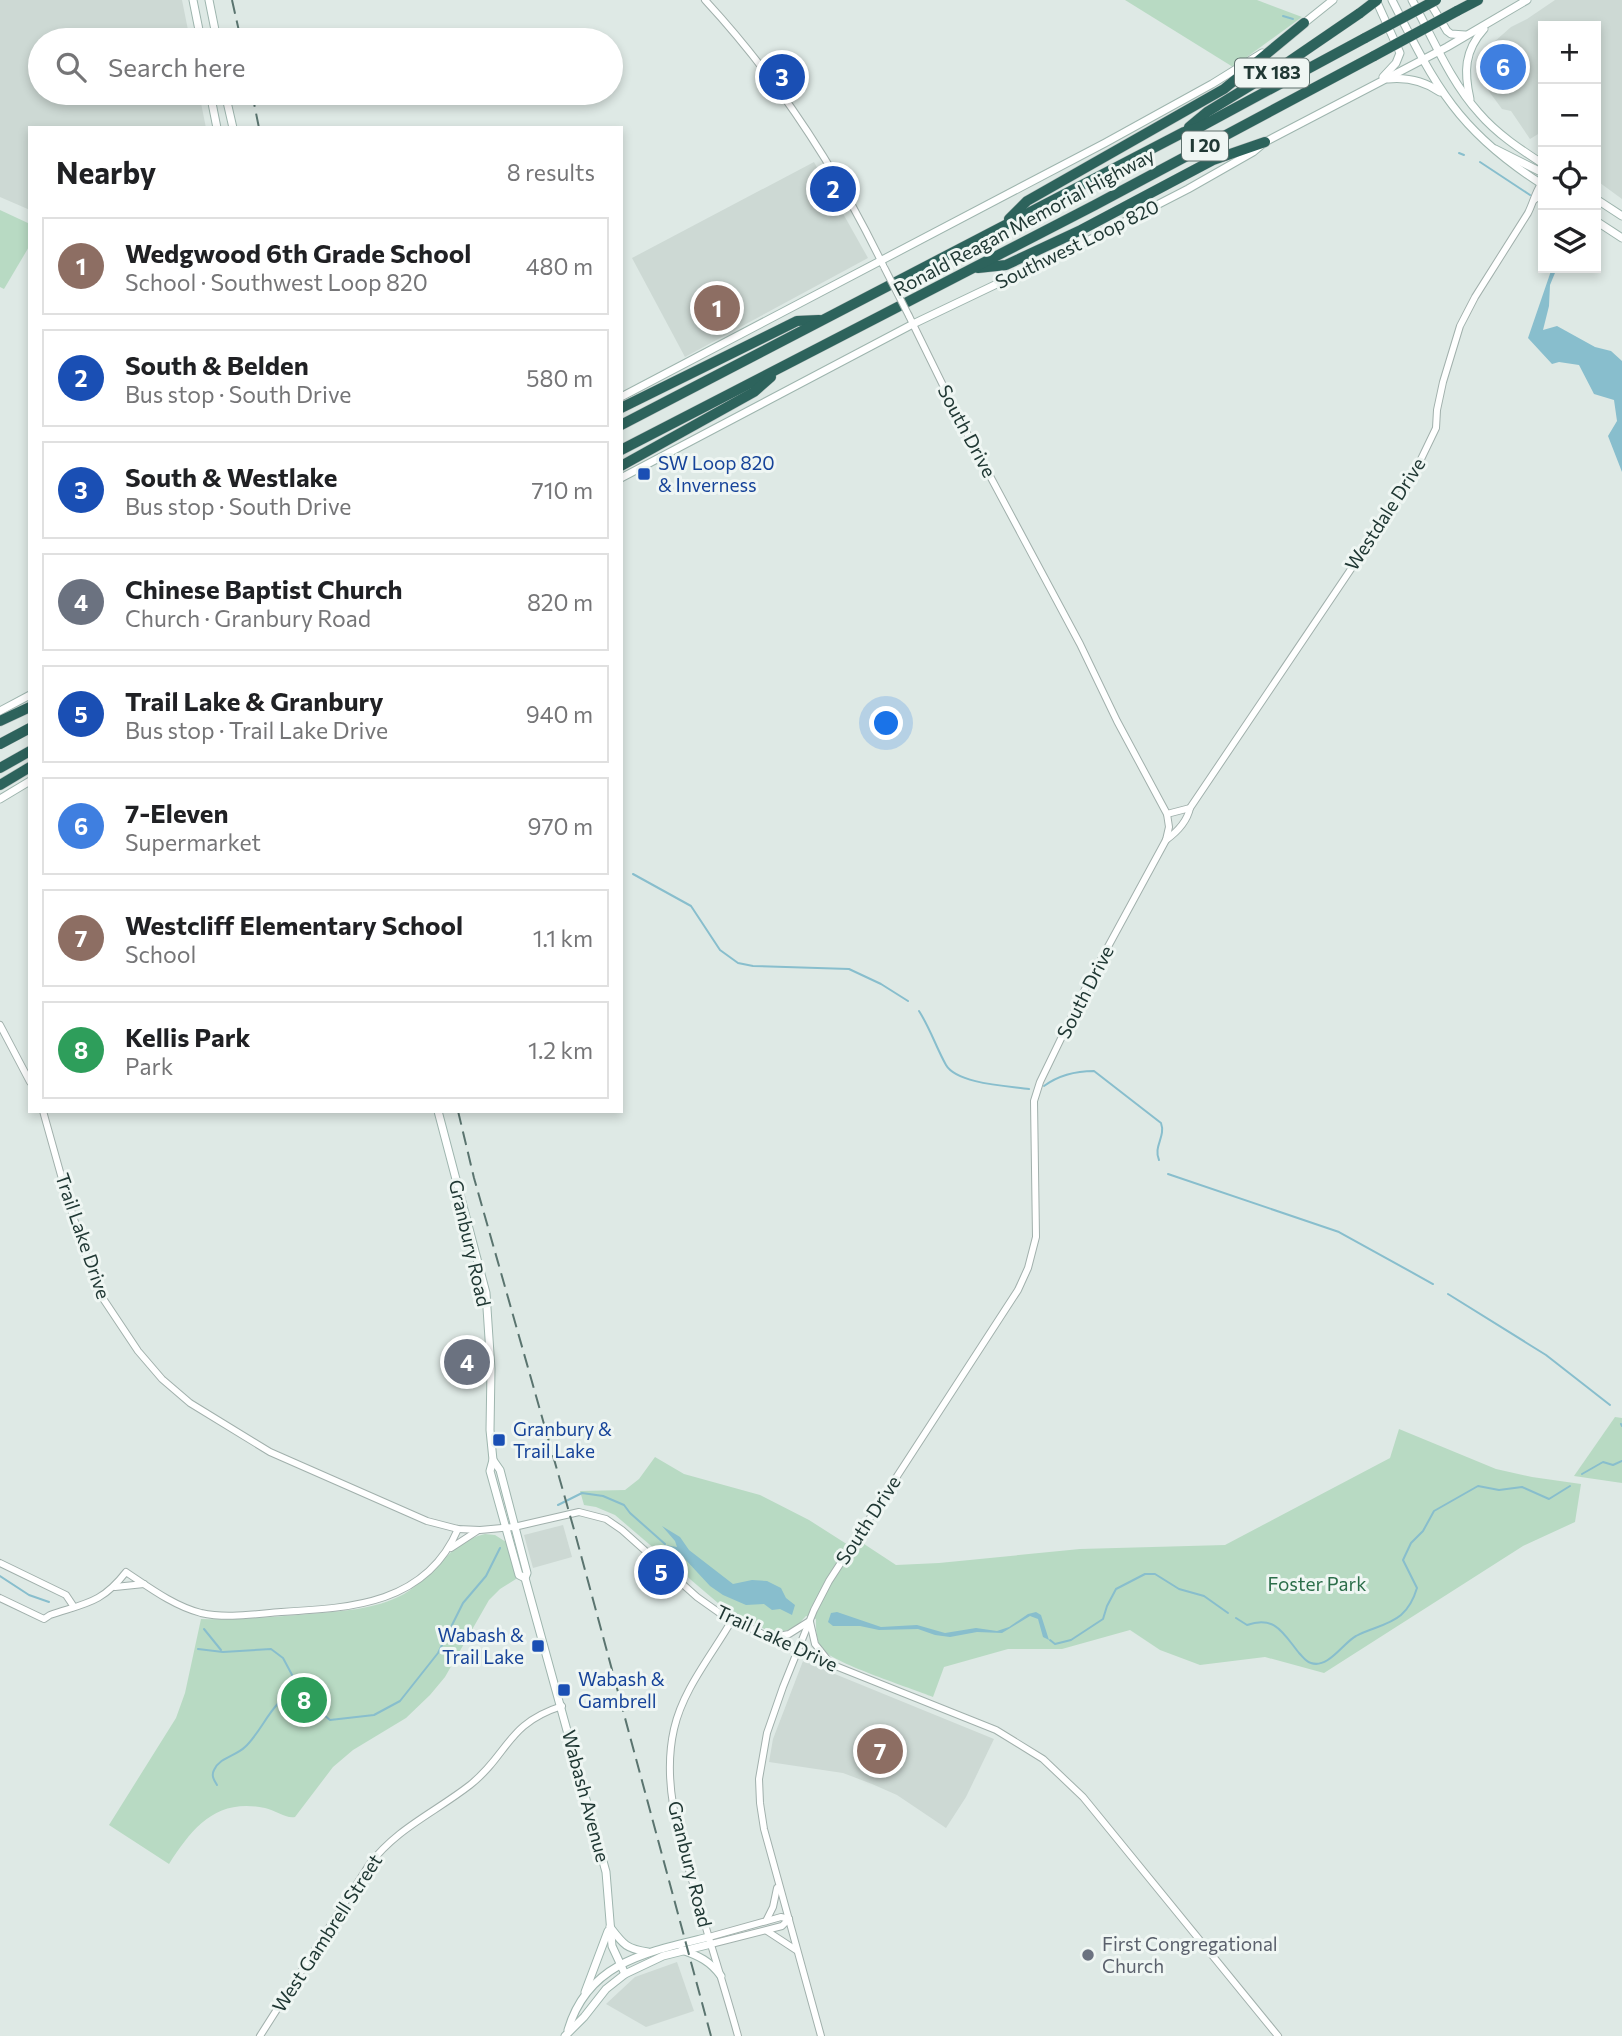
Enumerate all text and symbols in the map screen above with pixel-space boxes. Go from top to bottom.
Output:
map controls [1538,21,1601,273]
button: + [1538,21,1601,84]
search box [28,28,623,105]
pin: 6 [1480,41,1526,93]
icon: search [52,48,90,86]
text: Search here [108,51,246,82]
pin: 3 [759,51,805,103]
road number: TX 183 [1235,58,1309,88]
button: − [1538,84,1601,147]
road number: I 20 [1182,132,1228,160]
street label: Ronald Reagan Memorial Highway [889,143,1158,300]
button: locate [1538,147,1601,210]
text: Nearby [56,153,156,190]
text: 8 results [507,158,595,186]
pin: 2 [810,163,856,215]
street label: Southwest Loop 820 [991,194,1162,293]
button: layers [1538,210,1601,273]
text: Wedgwood 6th Grade School [125,237,471,268]
text: 1 [76,252,86,280]
text: 480 m [526,252,593,280]
text: School · Southwest Loop 820 [125,268,428,296]
pin: 1 [694,282,740,334]
text: South & Belden [125,349,309,380]
text: 2 [74,364,88,392]
text: 580 m [526,364,593,392]
text: Bus stop · South Drive [125,380,351,408]
street label: South Drive [934,381,1001,481]
place label: SW Loop 820 & Inverness [658,451,775,496]
street label: Westdale Drive [1340,453,1430,574]
text: South & Westlake [125,461,338,492]
marker: SW Loop 820 & Inverness [636,466,652,482]
text: 3 [74,476,88,504]
text: 710 m [532,476,593,504]
text: Bus stop · South Drive [125,492,351,520]
text: Chinese Baptist Church [125,573,403,604]
text: 4 [74,588,88,616]
text: 820 m [527,588,593,616]
text: Church · Granbury Road [125,604,371,632]
text: Trail Lake & Granbury [125,685,384,716]
text: 5 [74,700,88,728]
text: 940 m [526,700,593,728]
your location [869,706,903,740]
text: Bus stop · Trail Lake Drive [125,716,388,744]
text: 7-Eleven [125,797,229,828]
text: 6 [74,812,88,840]
text: 970 m [528,812,593,840]
text: Supermarket [125,828,261,856]
text: Westcliff Elementary School [125,909,463,940]
text: 7 [75,924,87,952]
text: 1.1 km [533,924,593,952]
text: School [125,940,196,968]
street label: South Drive [1051,941,1118,1042]
text: Kellis Park [125,1021,250,1052]
text: 8 [74,1036,88,1064]
text: 1.2 km [528,1036,593,1064]
text: Park [125,1052,173,1080]
street label: Trail Lake Drive [51,1170,116,1302]
street label: Granbury Road [445,1177,496,1309]
pin: 4 [444,1336,490,1388]
place label: Granbury & Trail Lake [513,1417,612,1462]
marker: Granbury & Trail Lake [491,1432,507,1448]
street label: South Drive [830,1471,905,1568]
pin: 5 [638,1546,684,1598]
park label: Foster Park [1268,1572,1366,1595]
street label: Trail Lake Drive [713,1599,842,1676]
place label: Wabash & Trail Lake [437,1623,524,1668]
marker: Wabash & Trail Lake [530,1638,546,1654]
place label: Wabash & Gambrell [578,1667,665,1712]
pin: 8 [281,1674,327,1726]
marker: Wabash & Gambrell [556,1682,572,1698]
pin: 7 [857,1725,903,1777]
street label: Wabash Avenue [558,1727,615,1865]
street label: Granbury Road [664,1798,717,1929]
street label: West Gambrell Street [267,1849,386,2016]
place label: First Congregational Church [1102,1932,1278,1977]
marker: First Congregational Church [1080,1947,1096,1963]

